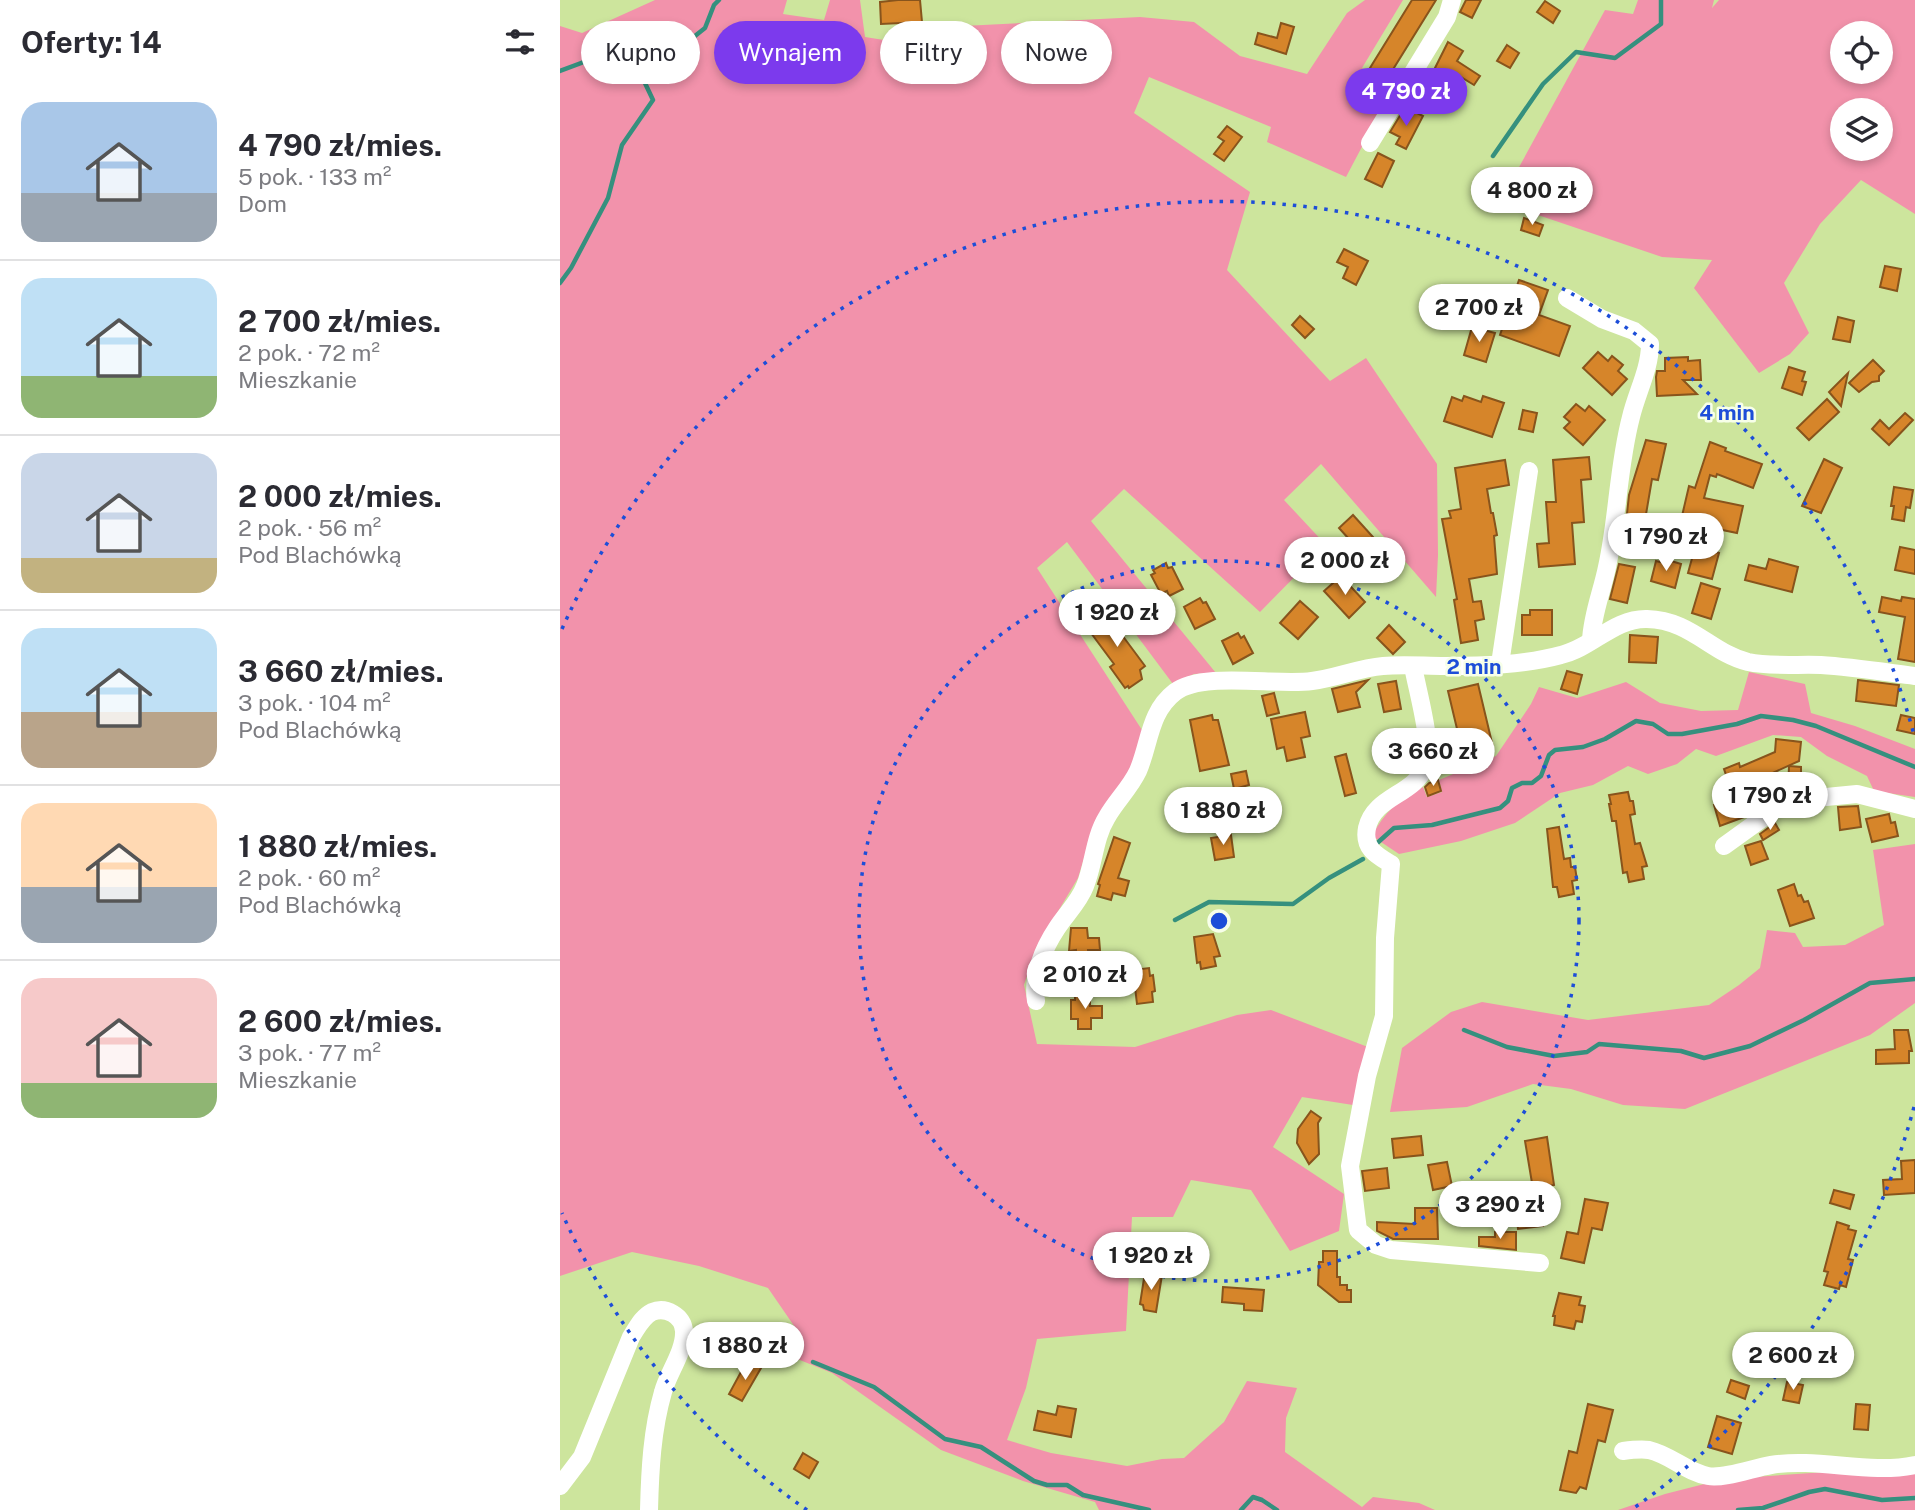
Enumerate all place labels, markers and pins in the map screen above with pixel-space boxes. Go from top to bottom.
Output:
pin: 4 790 zł [1334,68,1478,128]
pin: 4 800 zł [1460,168,1604,227]
pin: 2 700 zł [1407,284,1551,344]
pin: 1 790 zł [1594,514,1738,573]
pin: 2 000 zł [1273,538,1417,597]
pin: 1 920 zł [1045,590,1189,649]
pin: 3 660 zł [1361,728,1505,788]
pin: 1 790 zł [1698,772,1842,832]
pin: 1 880 zł [1151,788,1295,847]
centre of rings [1207,909,1231,933]
pin: 2 010 zł [1013,951,1157,1011]
pin: 3 290 zł [1428,1182,1572,1241]
pin: 1 920 zł [1079,1232,1223,1292]
pin: 1 880 zł [673,1322,817,1382]
pin: 2 600 zł [1721,1332,1865,1392]

